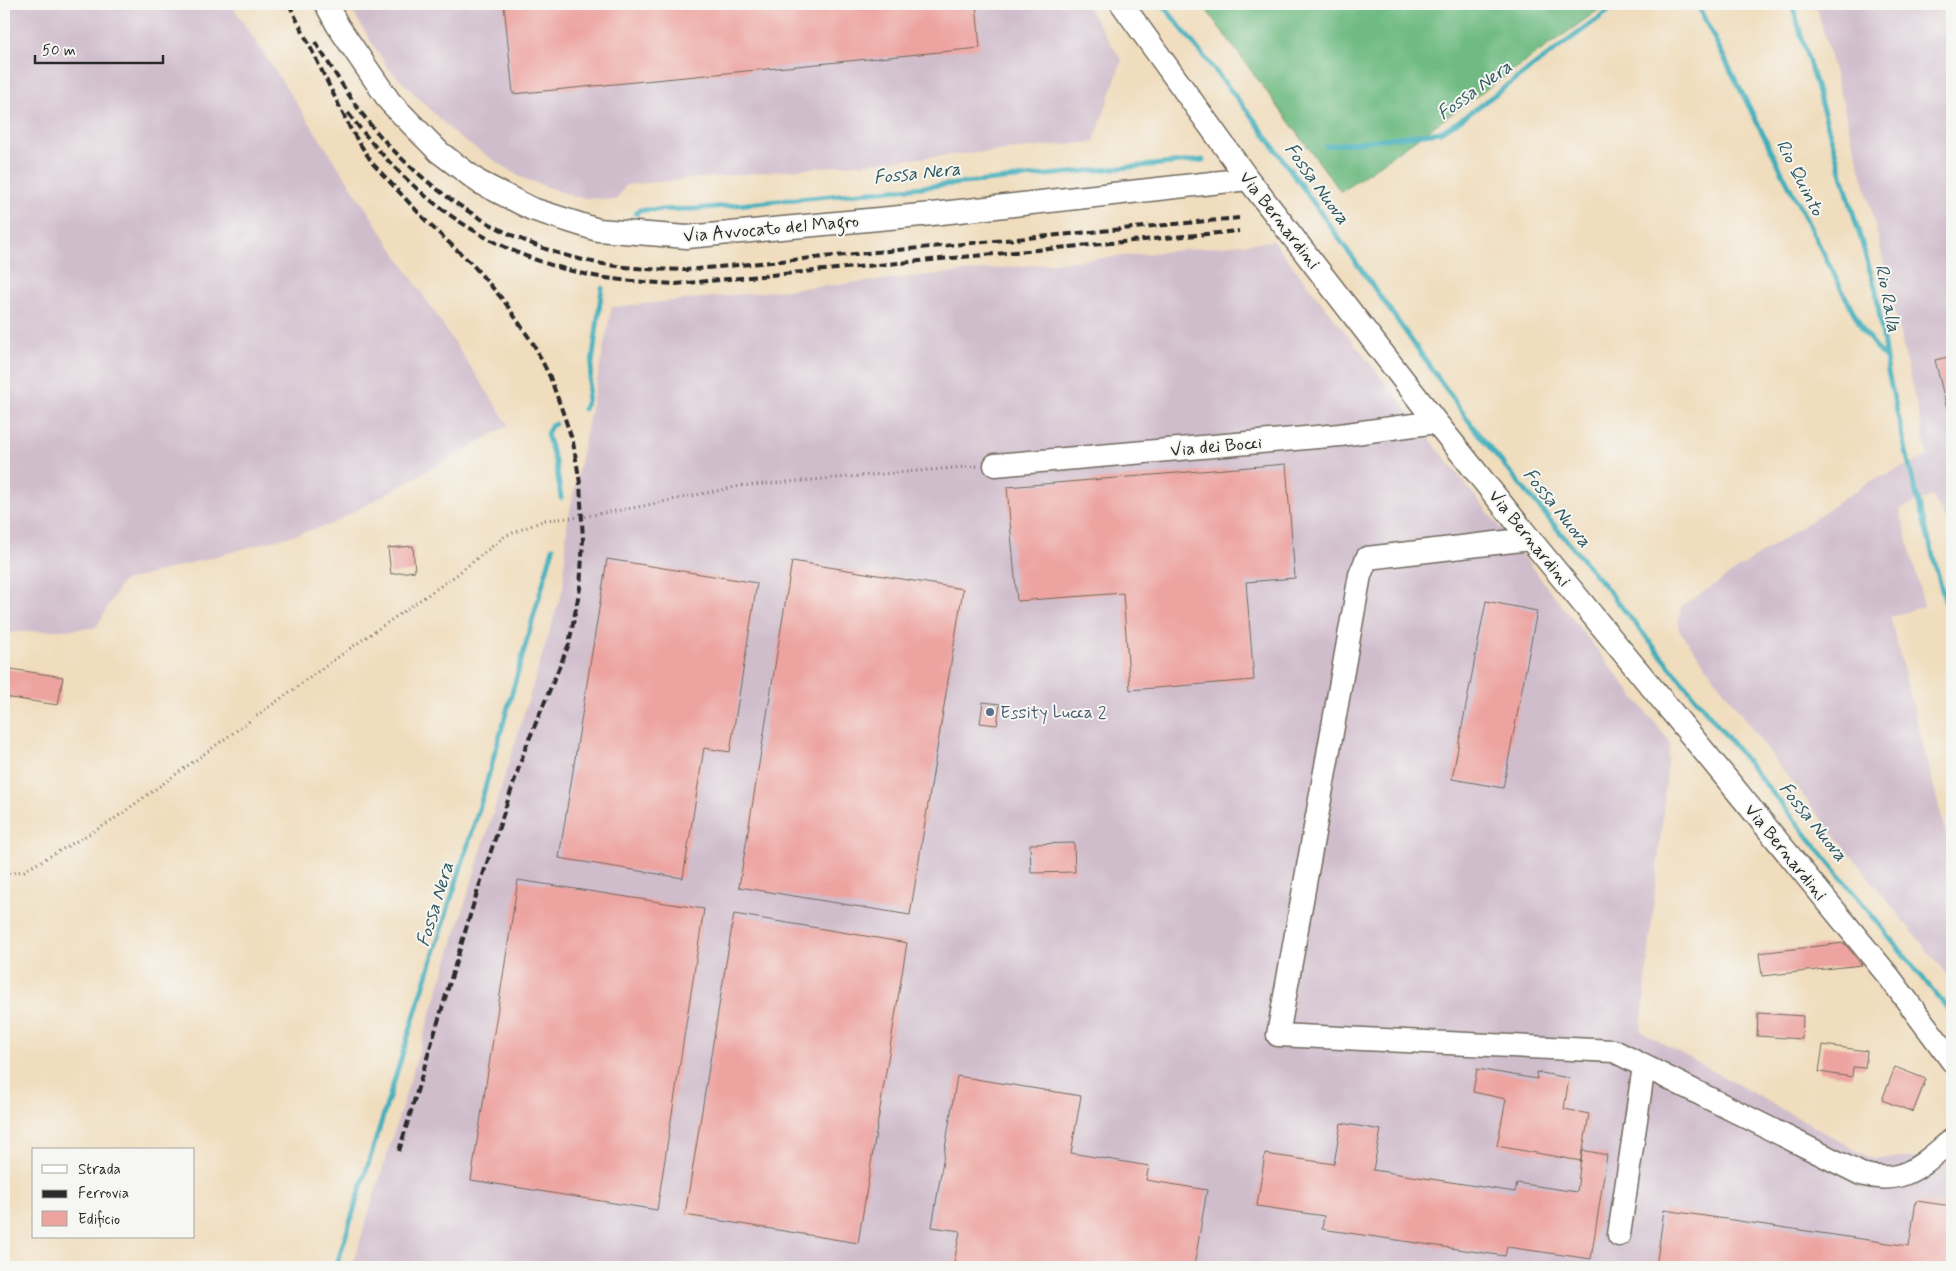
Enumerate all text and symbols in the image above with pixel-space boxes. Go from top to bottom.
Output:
scale bar [35,32,162,64]
text: 50 m [42,41,76,61]
water label: Fossa Nera [1432,54,1518,126]
water label: Rio Quinto [1770,135,1830,221]
water label: Fossa Nuova [1279,138,1355,230]
water label: Fossa Nera [872,156,962,190]
street label: Via Bernardini [1233,167,1325,275]
street label: Via Avvocato del Magro [682,209,860,251]
water label: Rio Ralla [1869,262,1906,335]
street label: Via dei Bocci [1169,431,1263,463]
water label: Fossa Nuova [1517,463,1597,553]
street label: Via Bernardini [1483,485,1576,592]
place label: Essity Lucca 2 [1000,701,1107,725]
marker: Essity Lucca 2 [984,706,996,718]
water label: Fossa Nuova [1773,777,1853,867]
street label: Via Bernardini [1739,799,1832,906]
water label: Fossa Nera [411,859,460,950]
legend [32,1148,195,1238]
text: Strada [78,1160,121,1180]
text: Ferrovia [78,1184,129,1204]
text: Edificio [78,1210,120,1230]

